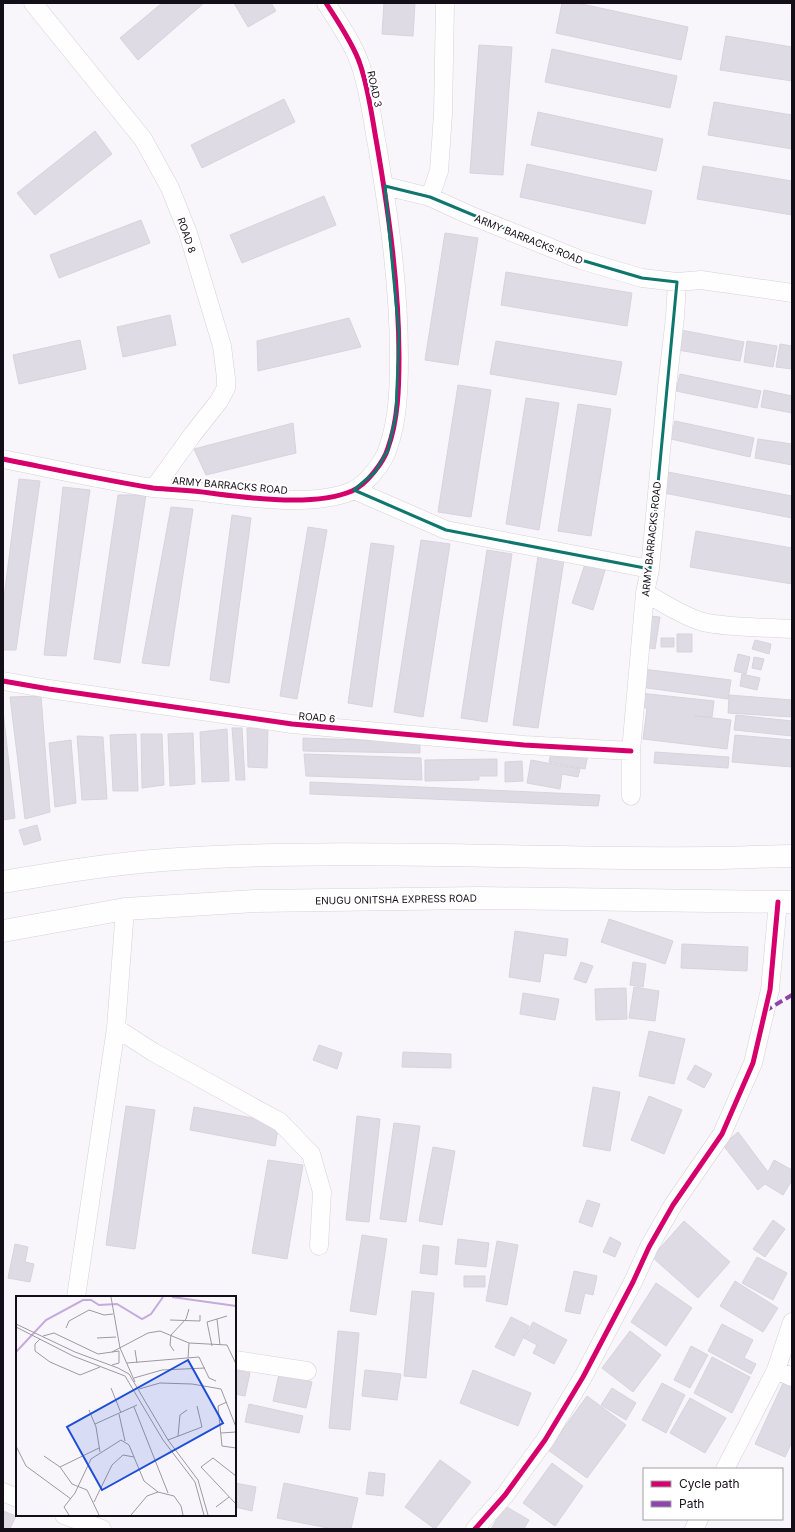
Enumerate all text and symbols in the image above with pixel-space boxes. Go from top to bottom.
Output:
street label: ROAD 3 [365,70,385,108]
street label: ARMY BARRACKS ROAD [473,212,585,266]
street label: ROAD 8 [175,216,199,254]
street label: ARMY BARRACKS ROAD [172,474,288,496]
street label: ARMY BARRACKS ROAD [639,481,663,597]
street label: ROAD 6 [298,709,336,725]
street label: ENUGU ONITSHA EXPRESS ROAD [315,892,477,906]
inset map [16,1296,236,1516]
legend [643,1468,783,1520]
text: Cycle path [679,1476,740,1491]
text: Path [679,1496,704,1511]

